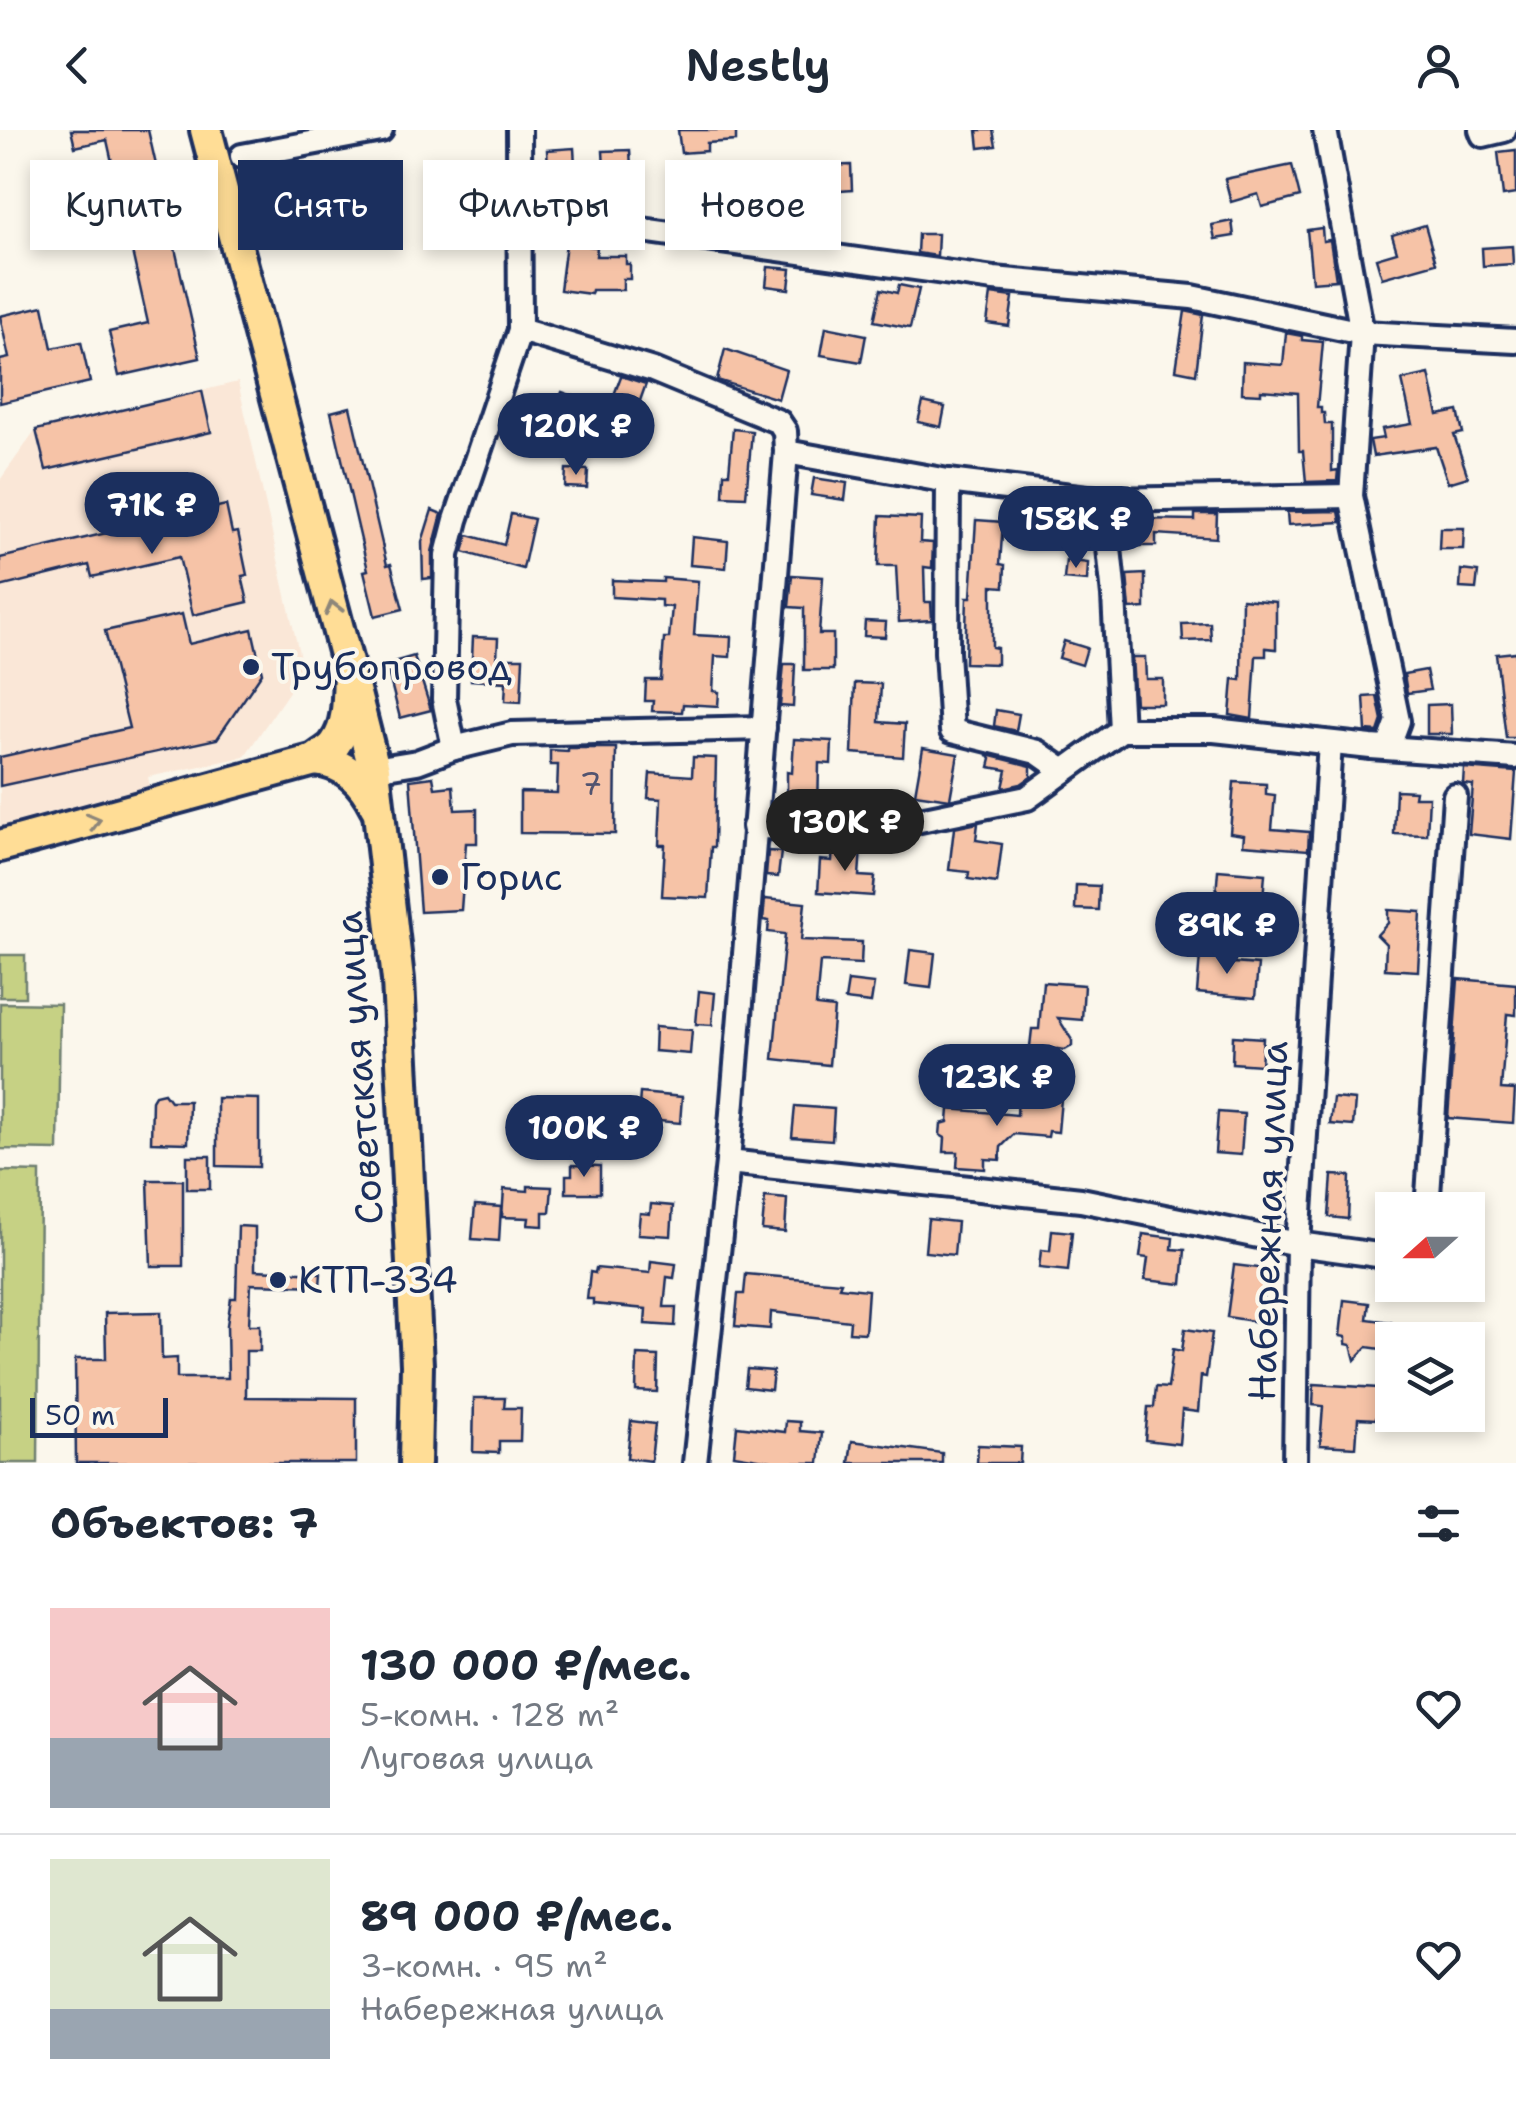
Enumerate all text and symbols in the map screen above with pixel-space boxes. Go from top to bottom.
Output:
text: Nestly [685,35,831,95]
icon: back [50,38,105,93]
icon: person [1411,38,1466,93]
chip: Купить [30,160,218,250]
chip: Снять [238,160,403,250]
chip: Фильтры [423,160,645,250]
chip: Новое [665,160,841,250]
pin: 120K ₽ [495,393,657,478]
text: 120K ₽ [520,404,632,447]
pin: 71K ₽ [82,472,222,557]
text: 71K ₽ [107,483,197,526]
pin: 158K ₽ [995,486,1157,571]
text: 158K ₽ [1020,497,1132,540]
one-way arrow [323,600,344,617]
place label: Трубопровод [271,641,512,692]
marker: Трубопровод [240,656,262,678]
house number: 7 [580,762,602,805]
pin: 130K ₽ [764,789,926,874]
text: 130K ₽ [788,800,902,843]
one-way arrow [85,811,102,832]
place label: Горис [460,851,563,902]
marker: Горис [429,866,451,888]
pin: 89K ₽ [1157,892,1297,977]
text: 89K ₽ [1177,903,1277,946]
street label: Советская улица [322,909,395,1227]
street label: Набережная улица [1236,1040,1299,1402]
pin: 123K ₽ [916,1044,1078,1129]
text: 123K ₽ [940,1055,1054,1098]
pin: 100K ₽ [503,1095,665,1180]
text: 100K ₽ [527,1106,641,1149]
north arrow [1375,1192,1485,1302]
map controls [1375,1192,1485,1432]
place label: КТП-334 [298,1254,458,1305]
marker: КТП-334 [267,1269,289,1291]
button: layers [1375,1322,1485,1432]
scale bar [30,1393,168,1438]
text: 50 m [45,1396,115,1434]
text: Объектов: 7 [50,1495,318,1551]
icon: filters [1411,1496,1466,1551]
text: 130 000 ₽/мес. [360,1637,692,1693]
icon: home [130,1648,250,1768]
icon: heart [1411,1681,1466,1736]
text: 5-комн. · 128 m² [360,1693,619,1736]
text: Луговая улица [360,1736,593,1779]
text: 89 000 ₽/мес. [360,1888,673,1944]
icon: home [130,1899,250,2019]
icon: heart [1411,1932,1466,1987]
text: 3-комн. · 95 m² [360,1944,608,1987]
text: Набережная улица [360,1987,664,2030]

